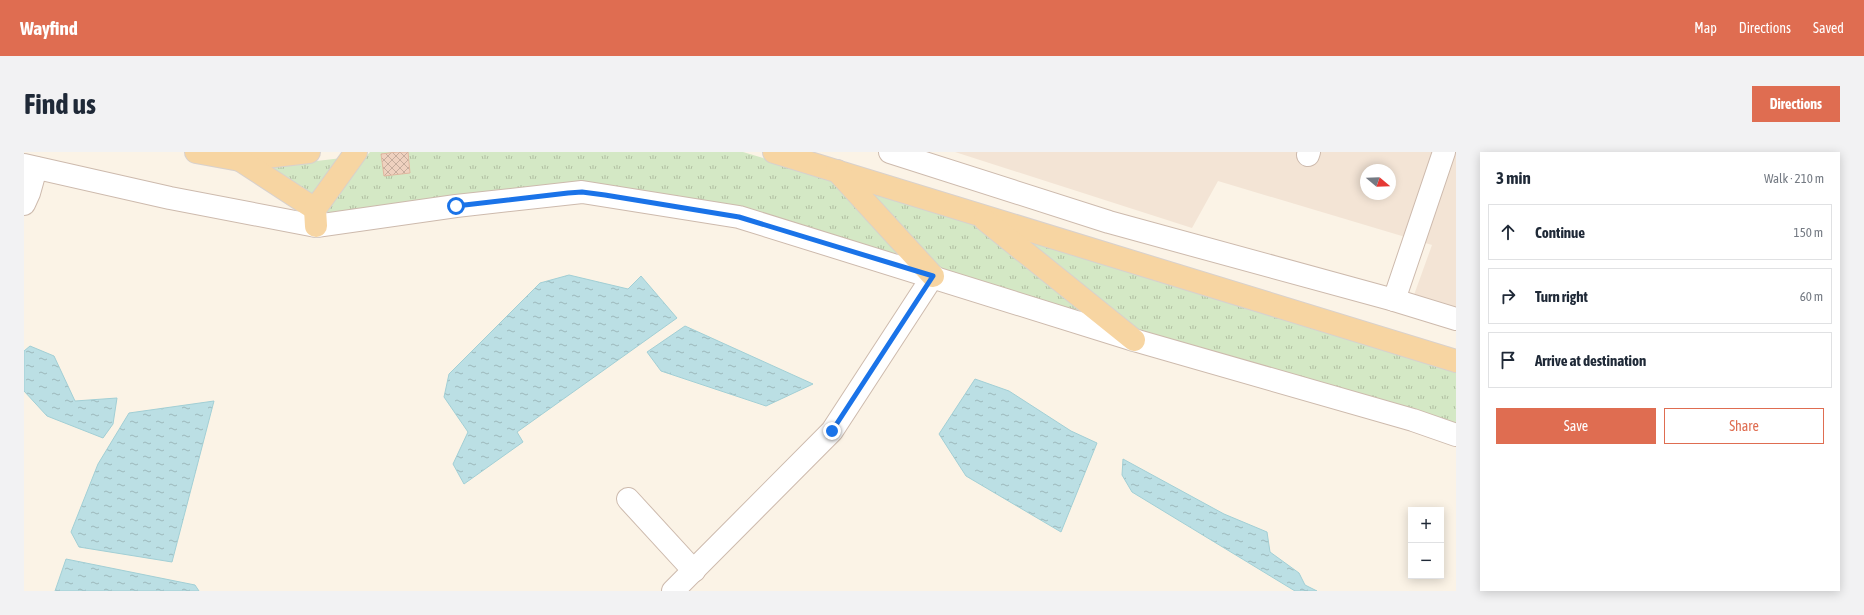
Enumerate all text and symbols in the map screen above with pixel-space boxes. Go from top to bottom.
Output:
text: Wayfind [20,17,78,39]
text: Map [1694,20,1717,36]
text: Directions [1739,20,1791,36]
text: Saved [1813,20,1844,36]
button: Directions [1752,86,1840,122]
text: Find us [24,88,96,120]
north arrow [1360,164,1396,200]
text: 3 min [1496,168,1531,188]
text: Walk · 210 m [1764,171,1824,186]
route start [447,197,465,215]
icon: ahead [1497,221,1519,243]
text: Continue [1535,224,1585,241]
text: 150 m [1794,225,1823,240]
icon: right [1497,285,1519,307]
text: Turn right [1535,288,1588,305]
text: 60 m [1800,289,1823,304]
icon: arrive [1497,349,1519,371]
text: Arrive at destination [1535,352,1646,369]
button: Save [1496,408,1656,444]
button: Share [1664,408,1824,444]
route end [823,422,841,440]
map controls [1408,507,1444,579]
button: + [1408,507,1444,543]
button: − [1408,543,1444,579]

